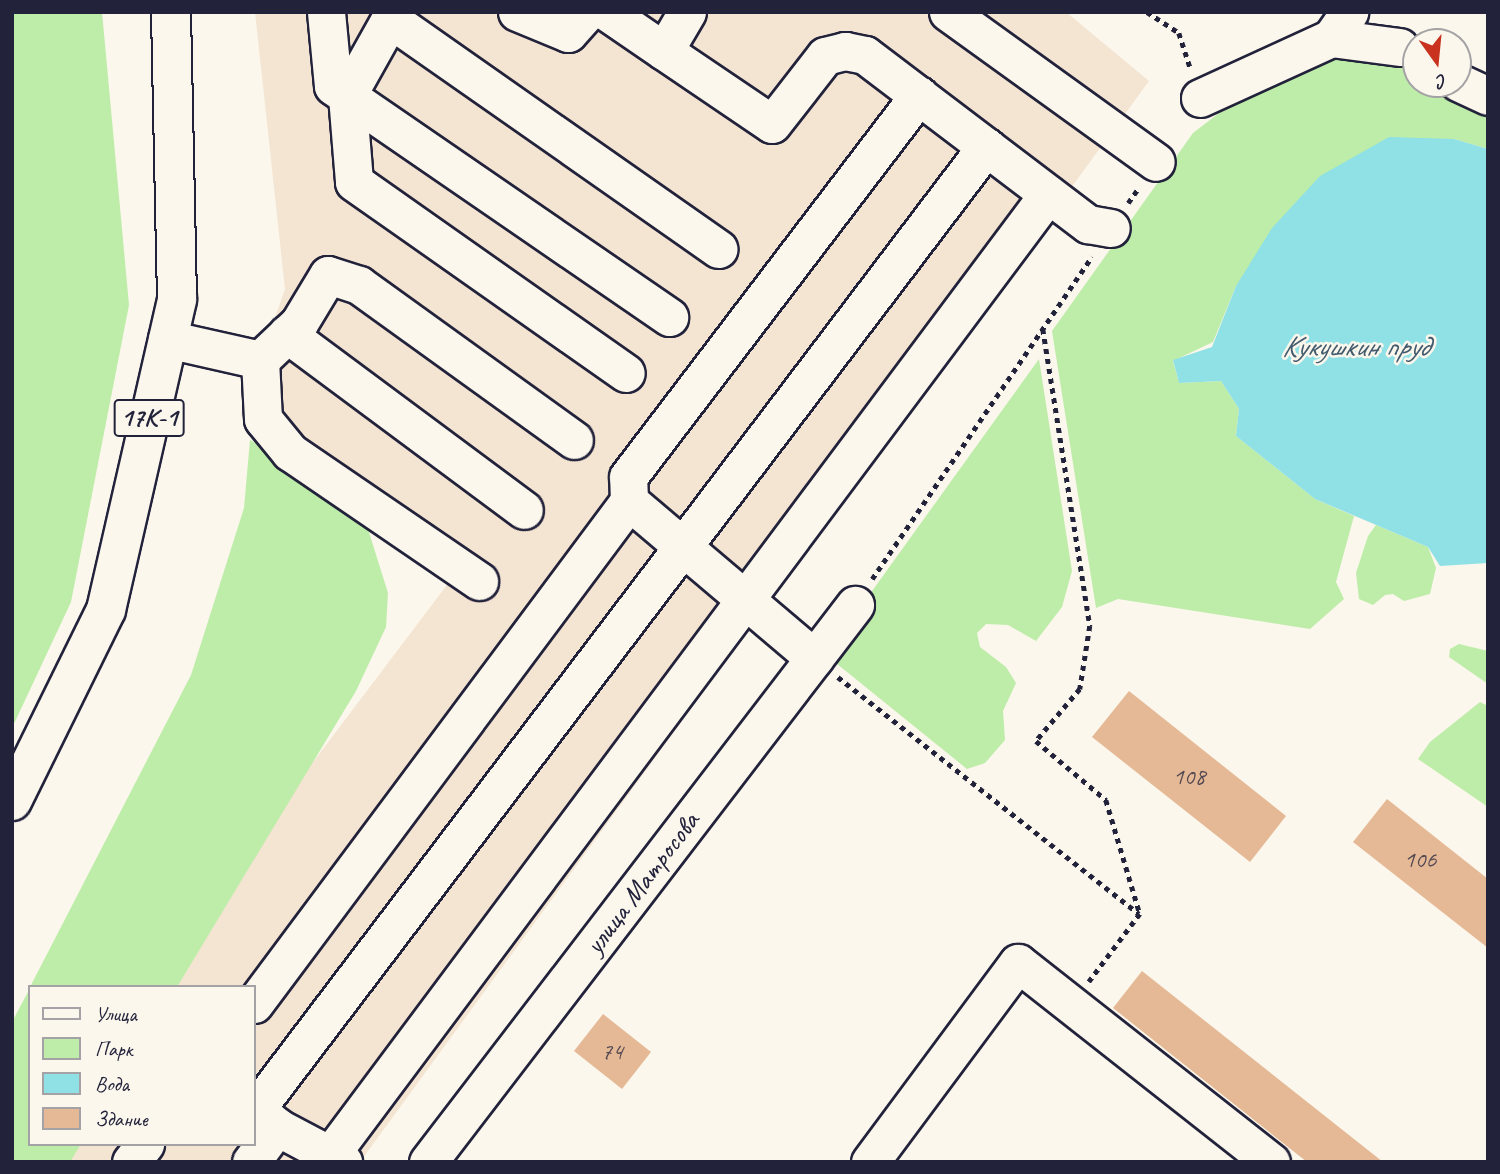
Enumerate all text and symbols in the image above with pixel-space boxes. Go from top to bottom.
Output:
north arrow [1402,28,1472,98]
text: С [1434,69,1450,94]
water label: Кукушкин пруд [1282,328,1428,364]
road number: 17К-1 [112,396,186,440]
house number: 108 [1173,763,1205,791]
street label: улица Матросова [578,806,706,960]
house number: 106 [1404,846,1436,874]
legend [28,985,256,1146]
text: Улица [95,1001,137,1027]
text: Парк [95,1036,132,1062]
house number: 74 [601,1038,623,1066]
text: Вода [95,1071,129,1097]
text: Здание [95,1106,148,1132]

